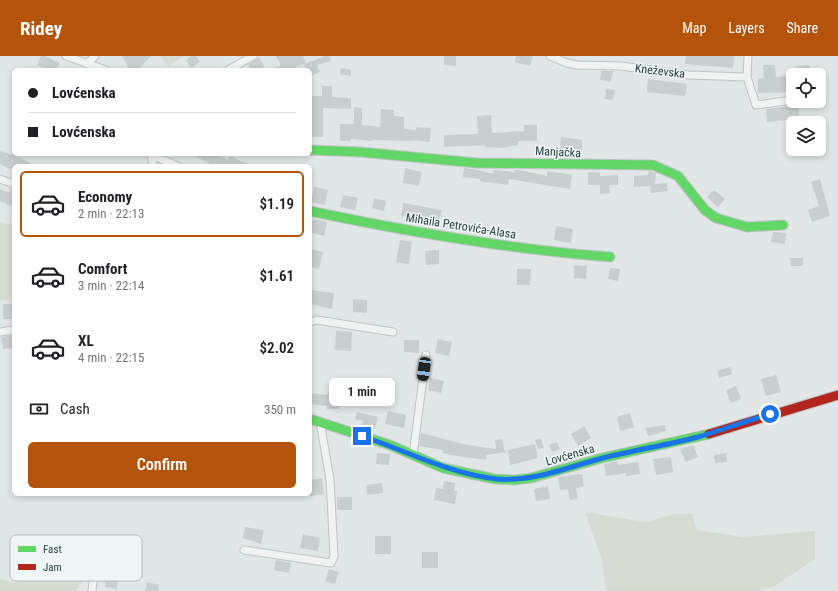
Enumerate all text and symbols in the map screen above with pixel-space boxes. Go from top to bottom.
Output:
text: Ridey [20,17,62,40]
text: Map [682,20,706,36]
text: Layers [728,20,765,36]
text: Share [787,20,818,36]
street label: Kneževska [634,61,686,81]
map controls [786,68,826,156]
button: locate [786,68,826,108]
text: Lovćenska [52,84,116,102]
button: layers [786,116,826,156]
text: Lovćenska [52,123,116,141]
street label: Manjačka [535,144,581,160]
icon: car [30,186,66,222]
text: Economy [78,188,132,206]
text: $1.19 [260,195,294,213]
text: 2 min · 22:13 [78,206,144,221]
street label: Mihaila Petrovića-Alasa [405,210,517,242]
icon: car [30,258,66,294]
text: Comfort [78,260,127,278]
text: $1.61 [260,267,294,285]
text: 3 min · 22:14 [78,278,144,293]
icon: car [30,330,66,366]
text: XL [78,332,94,350]
text: $2.02 [260,339,294,357]
text: 4 min · 22:15 [78,350,144,365]
car [416,356,432,382]
callout: 1 min [329,378,395,406]
text: 1 min [348,384,376,399]
icon: cash [28,398,50,420]
text: Cash [60,400,90,418]
text: 350 m [264,402,296,417]
route start [761,405,779,423]
route end [353,427,371,445]
street label: Lovćenska [544,441,596,469]
button: Confirm [28,442,296,488]
legend [10,535,142,581]
text: Fast [43,543,62,556]
text: Jam [43,561,62,574]

